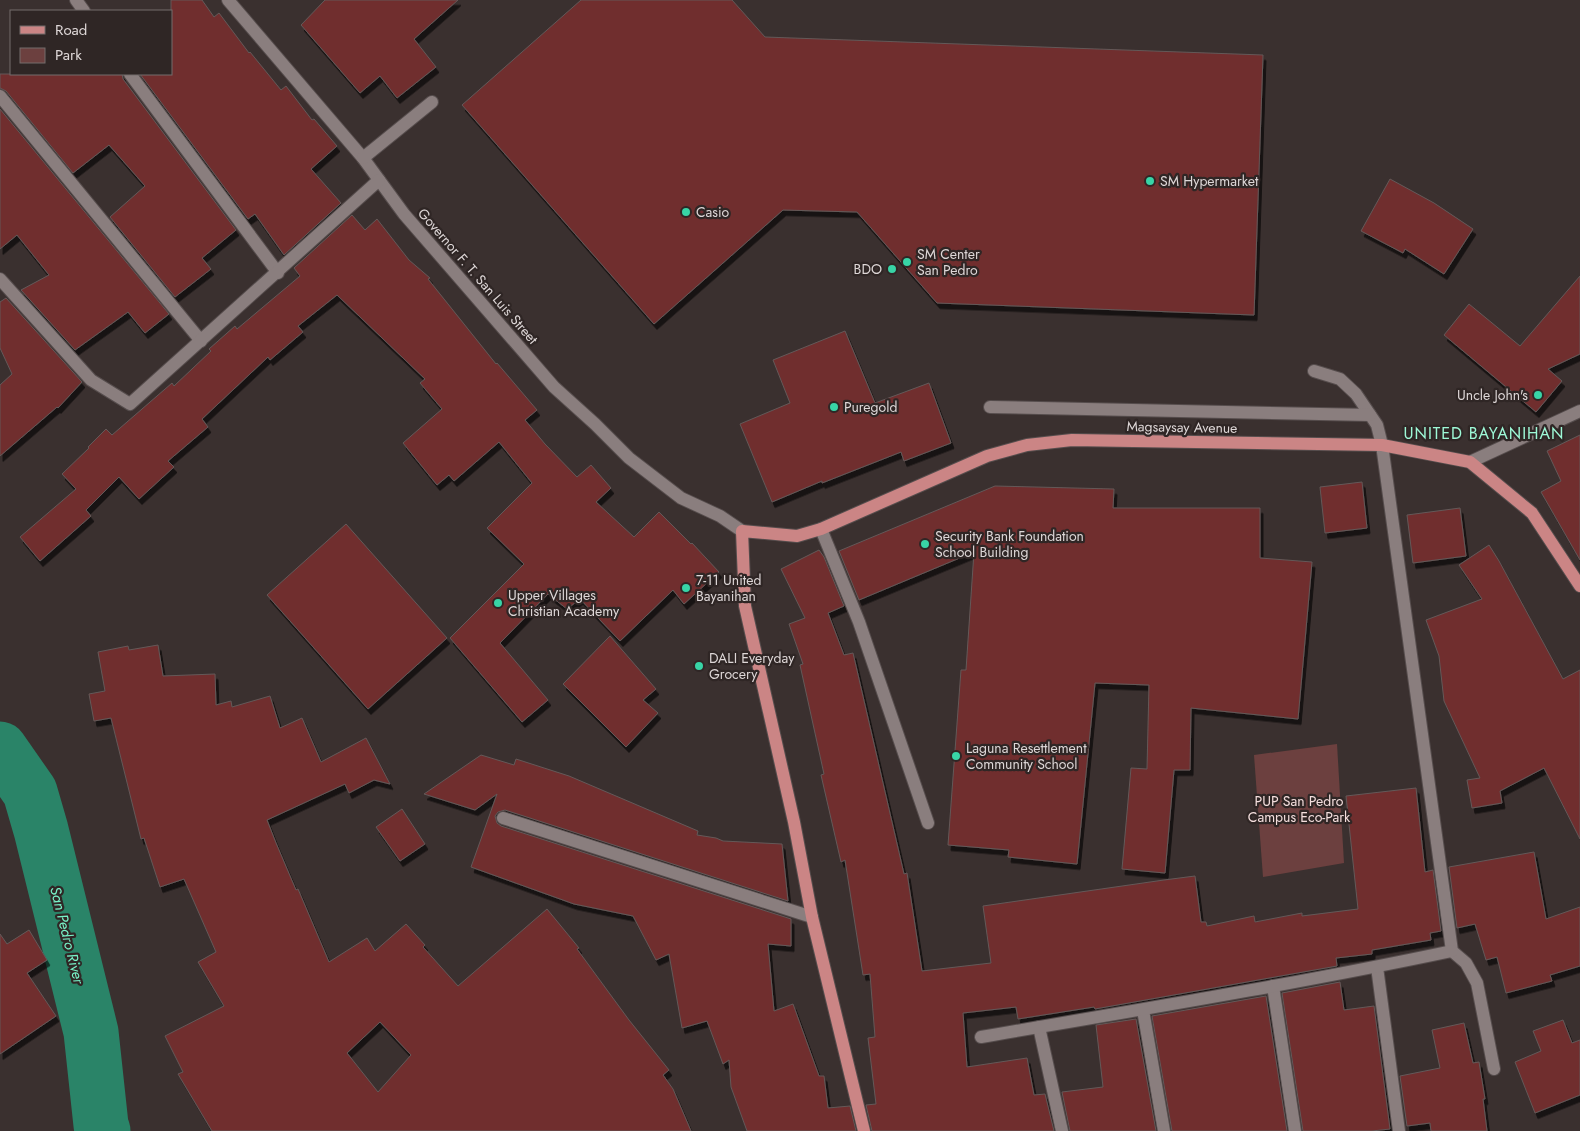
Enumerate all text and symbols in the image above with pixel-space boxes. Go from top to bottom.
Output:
legend [10,10,172,75]
text: Road [55,19,87,41]
text: Park [55,44,82,66]
place label: SM Hypermarket [1160,171,1259,191]
marker: SM Hypermarket [1144,175,1156,187]
place label: Casio [696,202,730,222]
street label: Governor F. T. San Luis Street [413,204,543,349]
marker: Casio [680,206,692,218]
place label: SM Center San Pedro [917,244,980,280]
marker: SM Center San Pedro [901,256,913,268]
place label: BDO [854,259,882,279]
marker: BDO [886,263,898,275]
place label: Uncle John's [1457,385,1528,405]
marker: Uncle John's [1532,389,1544,401]
place label: Puregold [844,397,897,417]
marker: Puregold [828,401,840,413]
street label: Magsaysay Avenue [1126,416,1238,438]
district label: UNITED BAYANIHAN [1403,422,1565,445]
place label: Security Bank Foundation School Building [935,526,1084,562]
marker: Security Bank Foundation School Building [919,538,931,550]
place label: 7-11 United Bayanihan [696,570,761,606]
marker: 7-11 United Bayanihan [680,582,692,594]
place label: Upper Villages Christian Academy [508,585,620,621]
marker: Upper Villages Christian Academy [492,597,504,609]
place label: DALI Everyday Grocery [709,648,795,684]
marker: DALI Everyday Grocery [693,660,705,672]
place label: Laguna Resettlement Community School [966,738,1087,774]
marker: Laguna Resettlement Community School [950,750,962,762]
park label: PUP San Pedro Campus Eco-Park [1248,791,1351,827]
water label: San Pedro River [44,884,90,987]

